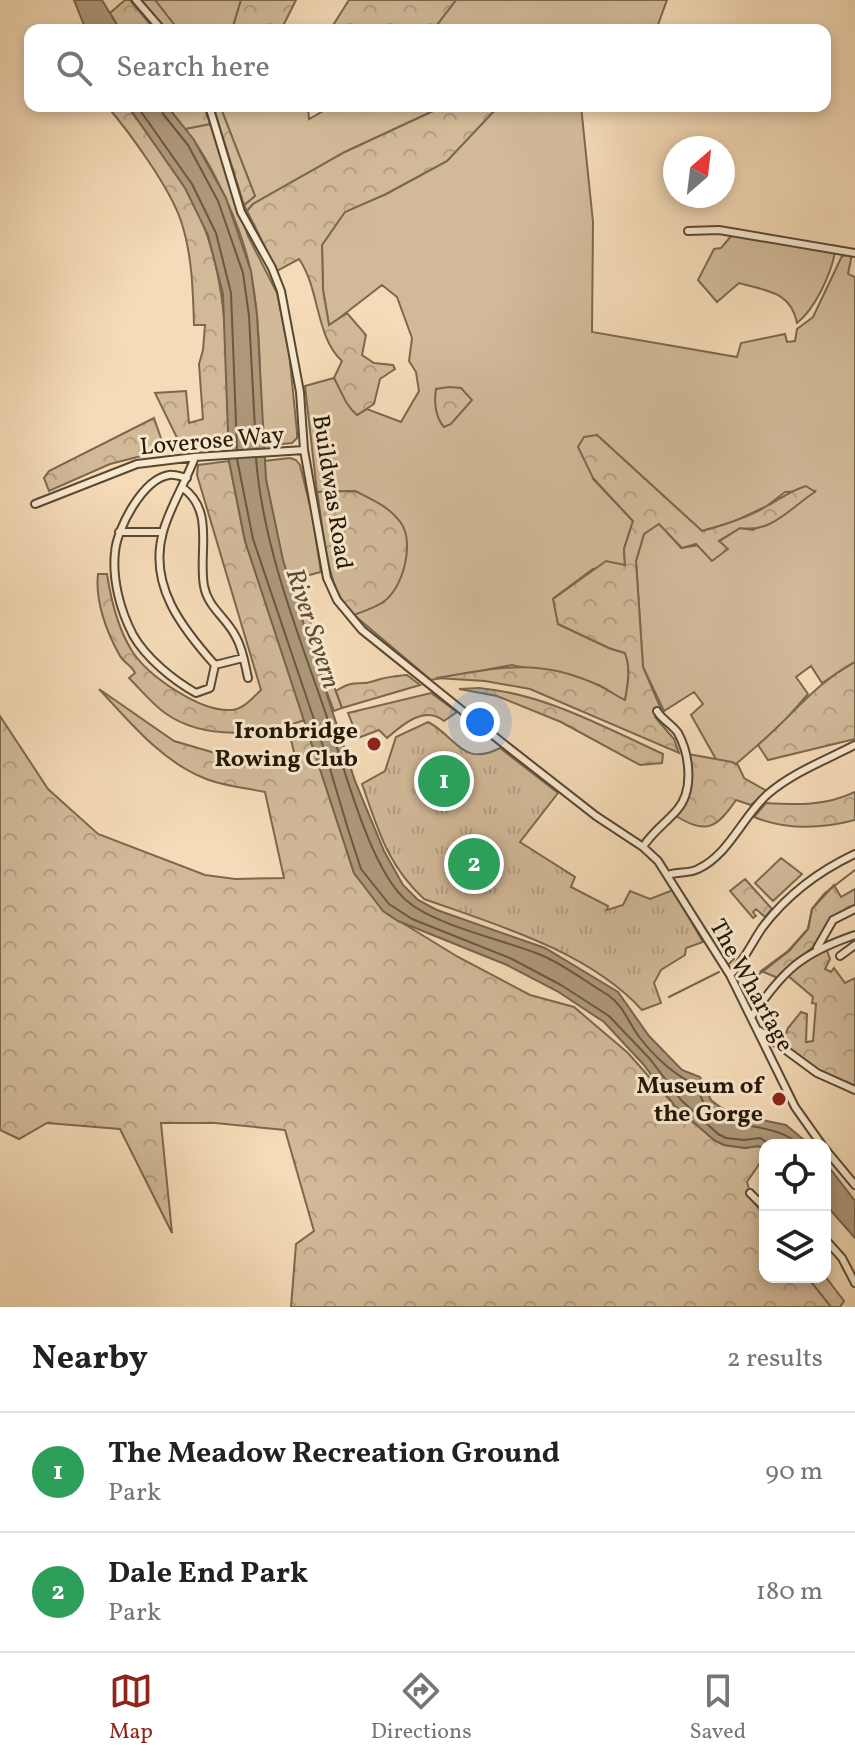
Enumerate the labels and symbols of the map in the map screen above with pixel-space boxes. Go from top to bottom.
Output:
north arrow [663,136,735,208]
street label: Buildwas Road [302,413,360,572]
street label: Loverose Way [138,419,286,465]
water label: River Severn [276,564,348,693]
your location [460,702,500,742]
place label: Ironbridge Rowing Club [215,715,358,777]
marker: Ironbridge Rowing Club [365,735,383,753]
pin: 1 [418,751,470,811]
pin: 2 [448,834,500,894]
street label: The Wharfage [700,913,801,1059]
place label: Museum of the Gorge [636,1070,766,1132]
marker: Museum of the Gorge [770,1090,788,1108]

